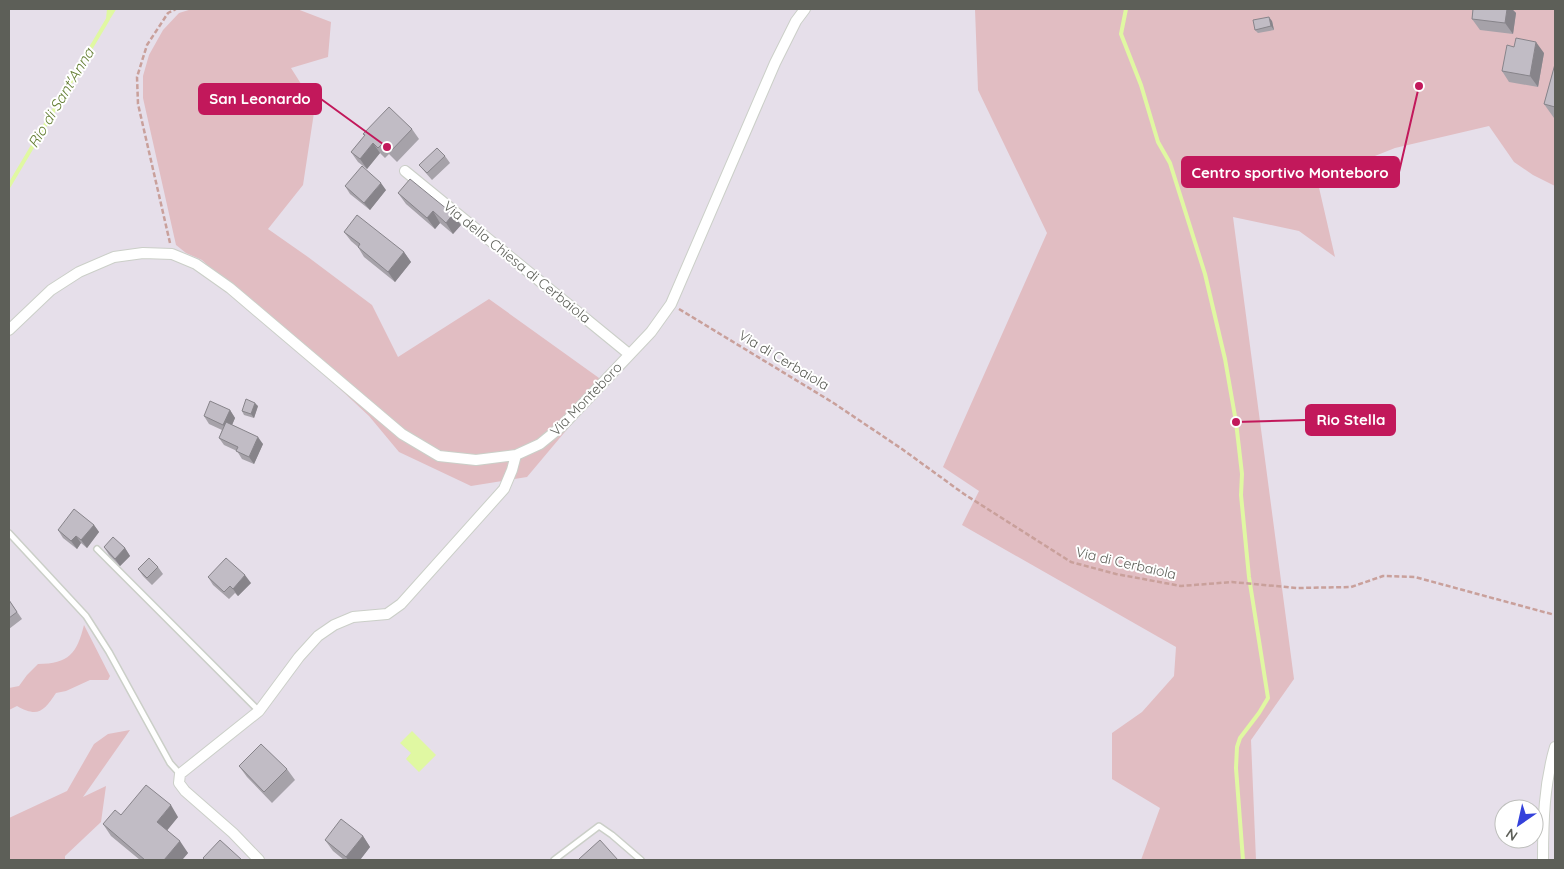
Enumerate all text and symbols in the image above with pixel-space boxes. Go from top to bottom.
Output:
water label: Rio di Sant'Anna [23,44,98,151]
callout: San Leonardo [199,84,321,114]
text: San Leonardo [209,89,311,108]
callout: Centro sportivo Monteboro [1182,157,1399,187]
text: Centro sportivo Monteboro [1192,163,1389,182]
street label: Via della Chiesa di Cerbaiola [440,197,594,327]
street label: Via di Cerbaiola [735,326,833,394]
street label: Via Monteboro [546,358,626,440]
callout: Rio Stella [1306,405,1395,435]
text: Rio Stella [1317,410,1385,429]
street label: Via di Cerbaiola [1074,543,1178,583]
north arrow [1494,799,1544,849]
text: N [1502,824,1521,845]

